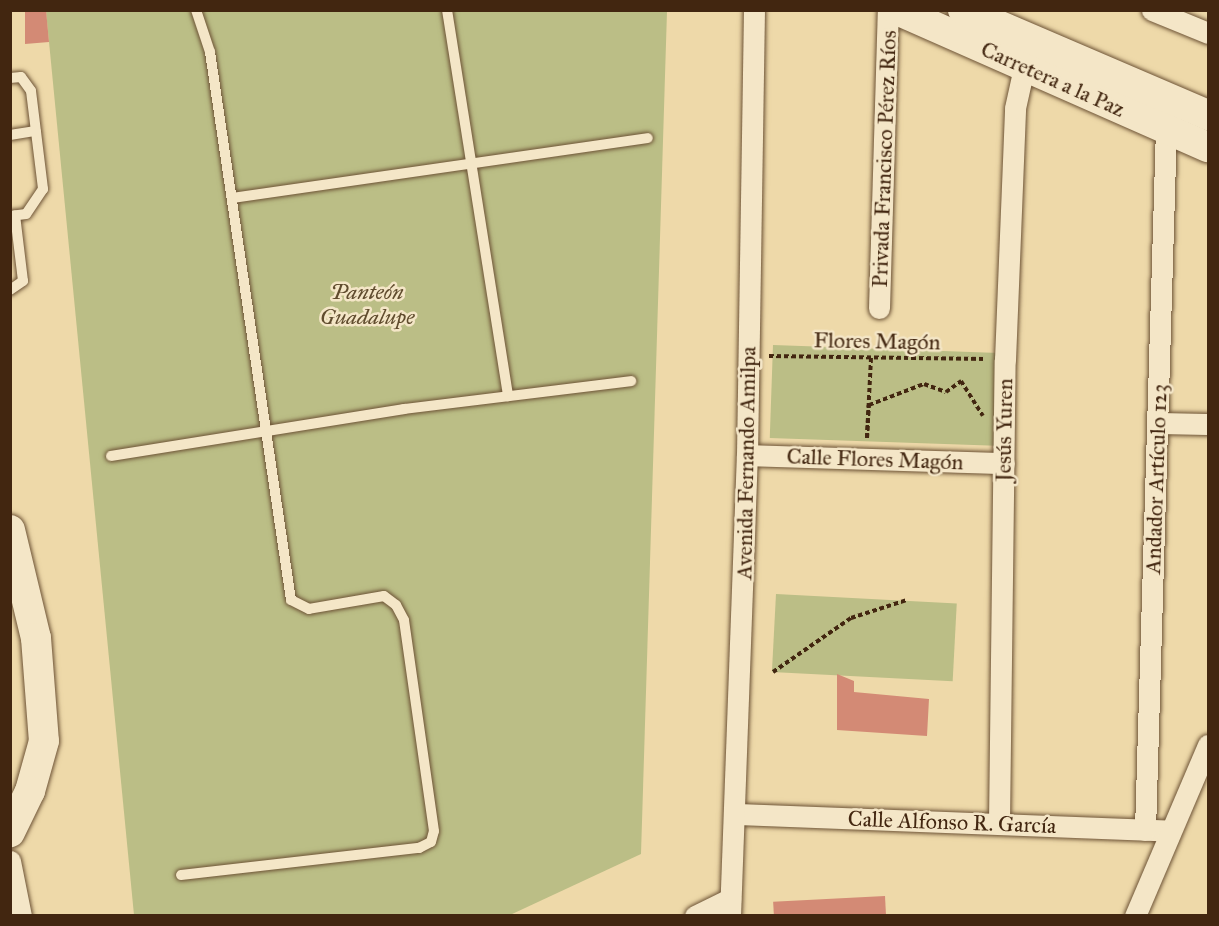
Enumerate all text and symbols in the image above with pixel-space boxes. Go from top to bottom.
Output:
street label: Privada Francisco Pérez Ríos [866,30,902,288]
street label: Carretera a la Paz [977,35,1129,123]
park label: Panteón Guadalupe [320,278,414,330]
street label: Flores Magón [813,327,941,355]
street label: Avenida Fernando Amilpa [731,346,761,580]
street label: Jesús Yuren [990,378,1018,482]
street label: Andador Artículo 123 [1139,383,1173,575]
street label: Calle Flores Magón [786,443,964,475]
street label: Calle Alfonso R. García [847,805,1057,839]

